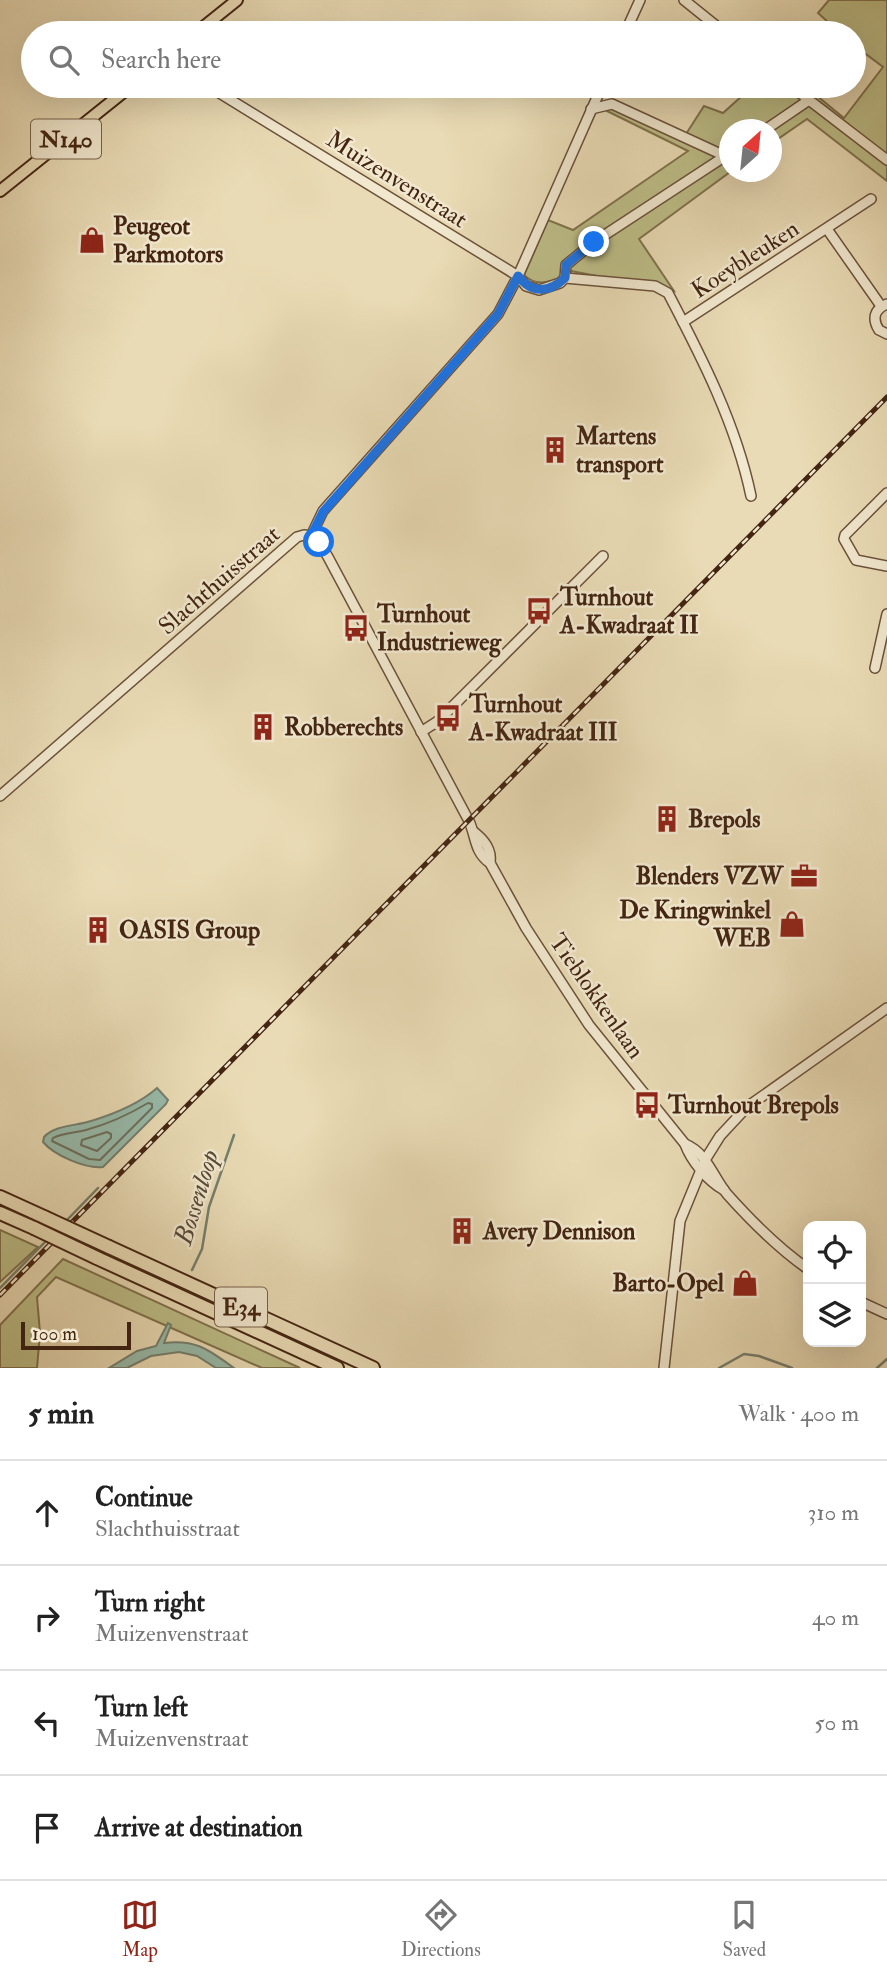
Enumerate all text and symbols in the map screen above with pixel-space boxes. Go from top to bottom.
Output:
search box [21,21,866,98]
icon: search [45,41,83,79]
text: Search here [101,44,221,76]
north arrow [719,119,782,182]
road number: N140 [31,120,101,158]
street label: Muizenvenstraat [321,124,473,235]
place label: Peugeot Parkmotors [113,211,223,270]
street label: Koeybleuken [686,213,805,306]
shop icon: Peugeot Parkmotors [77,225,107,255]
route end [578,226,609,257]
place label: Martens transport [575,421,664,480]
building icon: Martens transport [540,435,570,465]
street label: Slachthuisstraat [152,519,287,642]
route start [303,526,334,557]
place label: Turnhout A-Kwadraat II [559,582,699,641]
bus stop icon: Turnhout A-Kwadraat II [524,596,554,626]
place label: Turnhout Industrieweg [376,599,502,658]
bus stop icon: Turnhout Industrieweg [341,613,371,643]
place label: Turnhout A-Kwadraat III [468,689,618,748]
bus stop icon: Turnhout A-Kwadraat III [433,703,463,733]
building icon: Robberechts [248,712,278,742]
place label: Robberechts [284,712,403,743]
building icon: Brepols [652,804,682,834]
place label: Brepols [688,804,760,835]
place label: Blenders VZW [636,861,785,892]
office icon: Blenders VZW [789,861,819,891]
place label: De Kringwinkel WEB [619,895,772,954]
shop icon: De Kringwinkel WEB [777,909,807,939]
building icon: OASIS Group [83,915,113,945]
place label: OASIS Group [119,915,260,946]
street label: Tieblokkenlaan [542,928,651,1065]
bus stop icon: Turnhout Brepols [632,1090,662,1120]
place label: Turnhout Brepols [667,1090,839,1121]
water label: Bossenloop [167,1146,227,1251]
building icon: Avery Dennison [447,1216,477,1246]
place label: Avery Dennison [482,1216,636,1247]
map controls [803,1221,866,1347]
button: locate [803,1221,866,1284]
place label: Barto-Opel [612,1268,725,1299]
shop icon: Barto-Opel [730,1268,760,1298]
button: layers [803,1284,866,1347]
road number: E34 [215,1288,267,1326]
scale bar [21,1319,131,1351]
text: 100 m [32,1322,77,1346]
text: 5 min [28,1395,94,1432]
text: Walk · 400 m [738,1399,859,1428]
text: Continue [95,1482,193,1514]
icon: ahead [28,1494,66,1532]
text: 310 m [808,1498,859,1527]
text: Slachthuisstraat [95,1514,240,1543]
text: Turn right [95,1587,205,1619]
icon: right [28,1599,66,1637]
text: 40 m [812,1603,859,1632]
text: Muizenvenstraat [95,1619,249,1648]
text: Turn left [95,1692,188,1724]
icon: left [28,1704,66,1742]
text: 50 m [815,1708,859,1737]
text: Muizenvenstraat [95,1724,249,1753]
icon: arrive [28,1809,66,1847]
text: Arrive at destination [95,1812,303,1844]
tab: Map [121,1896,159,1962]
tab: Directions [401,1896,481,1962]
tab: Saved [723,1896,766,1962]

